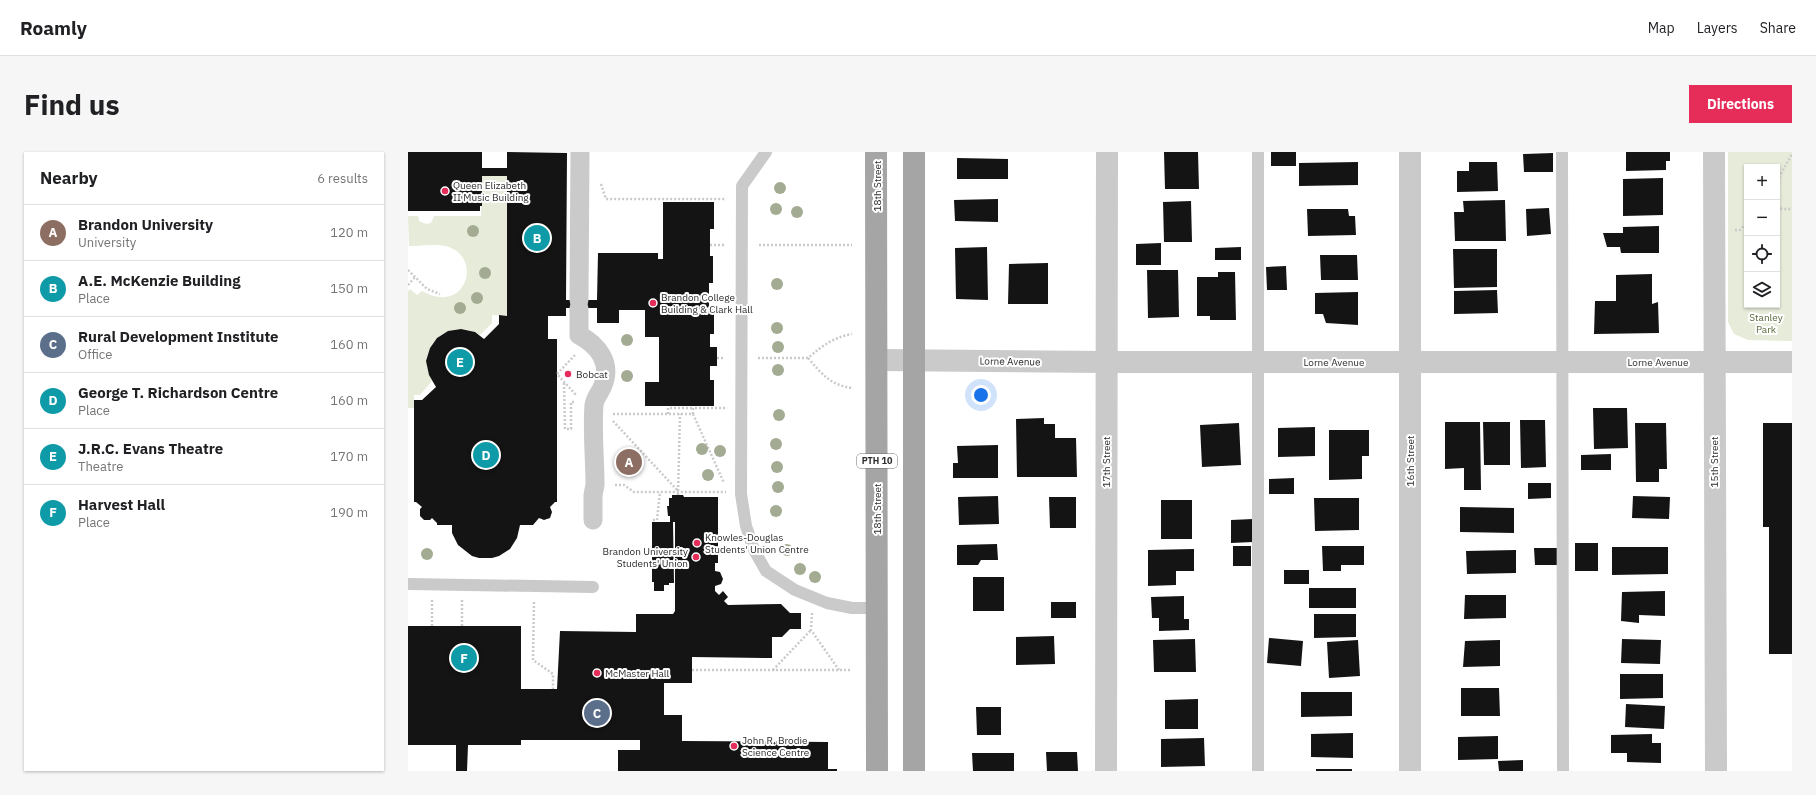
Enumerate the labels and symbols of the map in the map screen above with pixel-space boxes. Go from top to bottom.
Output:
street label: 18th Street [871,160,884,211]
place label: Queen Elizabeth II Music Building [453,179,529,204]
marker: Queen Elizabeth II Music Building [440,186,450,196]
pin: B [524,223,550,253]
place label: Brandon College Building & Clark Hall [661,291,753,316]
marker: Brandon College Building & Clark Hall [648,298,658,308]
park label: Stanley Park [1749,311,1783,336]
pin: E [447,347,473,377]
street label: Lorne Avenue [979,354,1041,369]
street label: Lorne Avenue [1303,356,1365,369]
street label: Lorne Avenue [1627,356,1689,369]
place label: Bobcat [576,368,608,381]
marker: Bobcat [563,369,573,379]
your location [971,385,991,405]
street label: 16th Street [1404,435,1417,486]
street label: 17th Street [1100,436,1113,487]
street label: 15th Street [1708,436,1721,487]
pin: D [473,440,499,470]
pin: A [616,447,642,477]
road number: PTH 10 [857,454,897,468]
street label: 18th Street [871,483,884,534]
place label: Knowles-Douglas Students' Union Centre [705,531,809,556]
marker: Knowles-Douglas Students' Union Centre [692,538,702,548]
place label: Brandon University Students' Union [603,545,688,570]
marker: Brandon University Students' Union [691,552,701,562]
pin: F [451,643,477,673]
place label: McMaster Hall [605,667,669,680]
marker: McMaster Hall [592,668,602,678]
pin: C [584,698,610,728]
place label: John R. Brodie Science Centre [742,734,810,759]
marker: John R. Brodie Science Centre [729,741,739,751]

